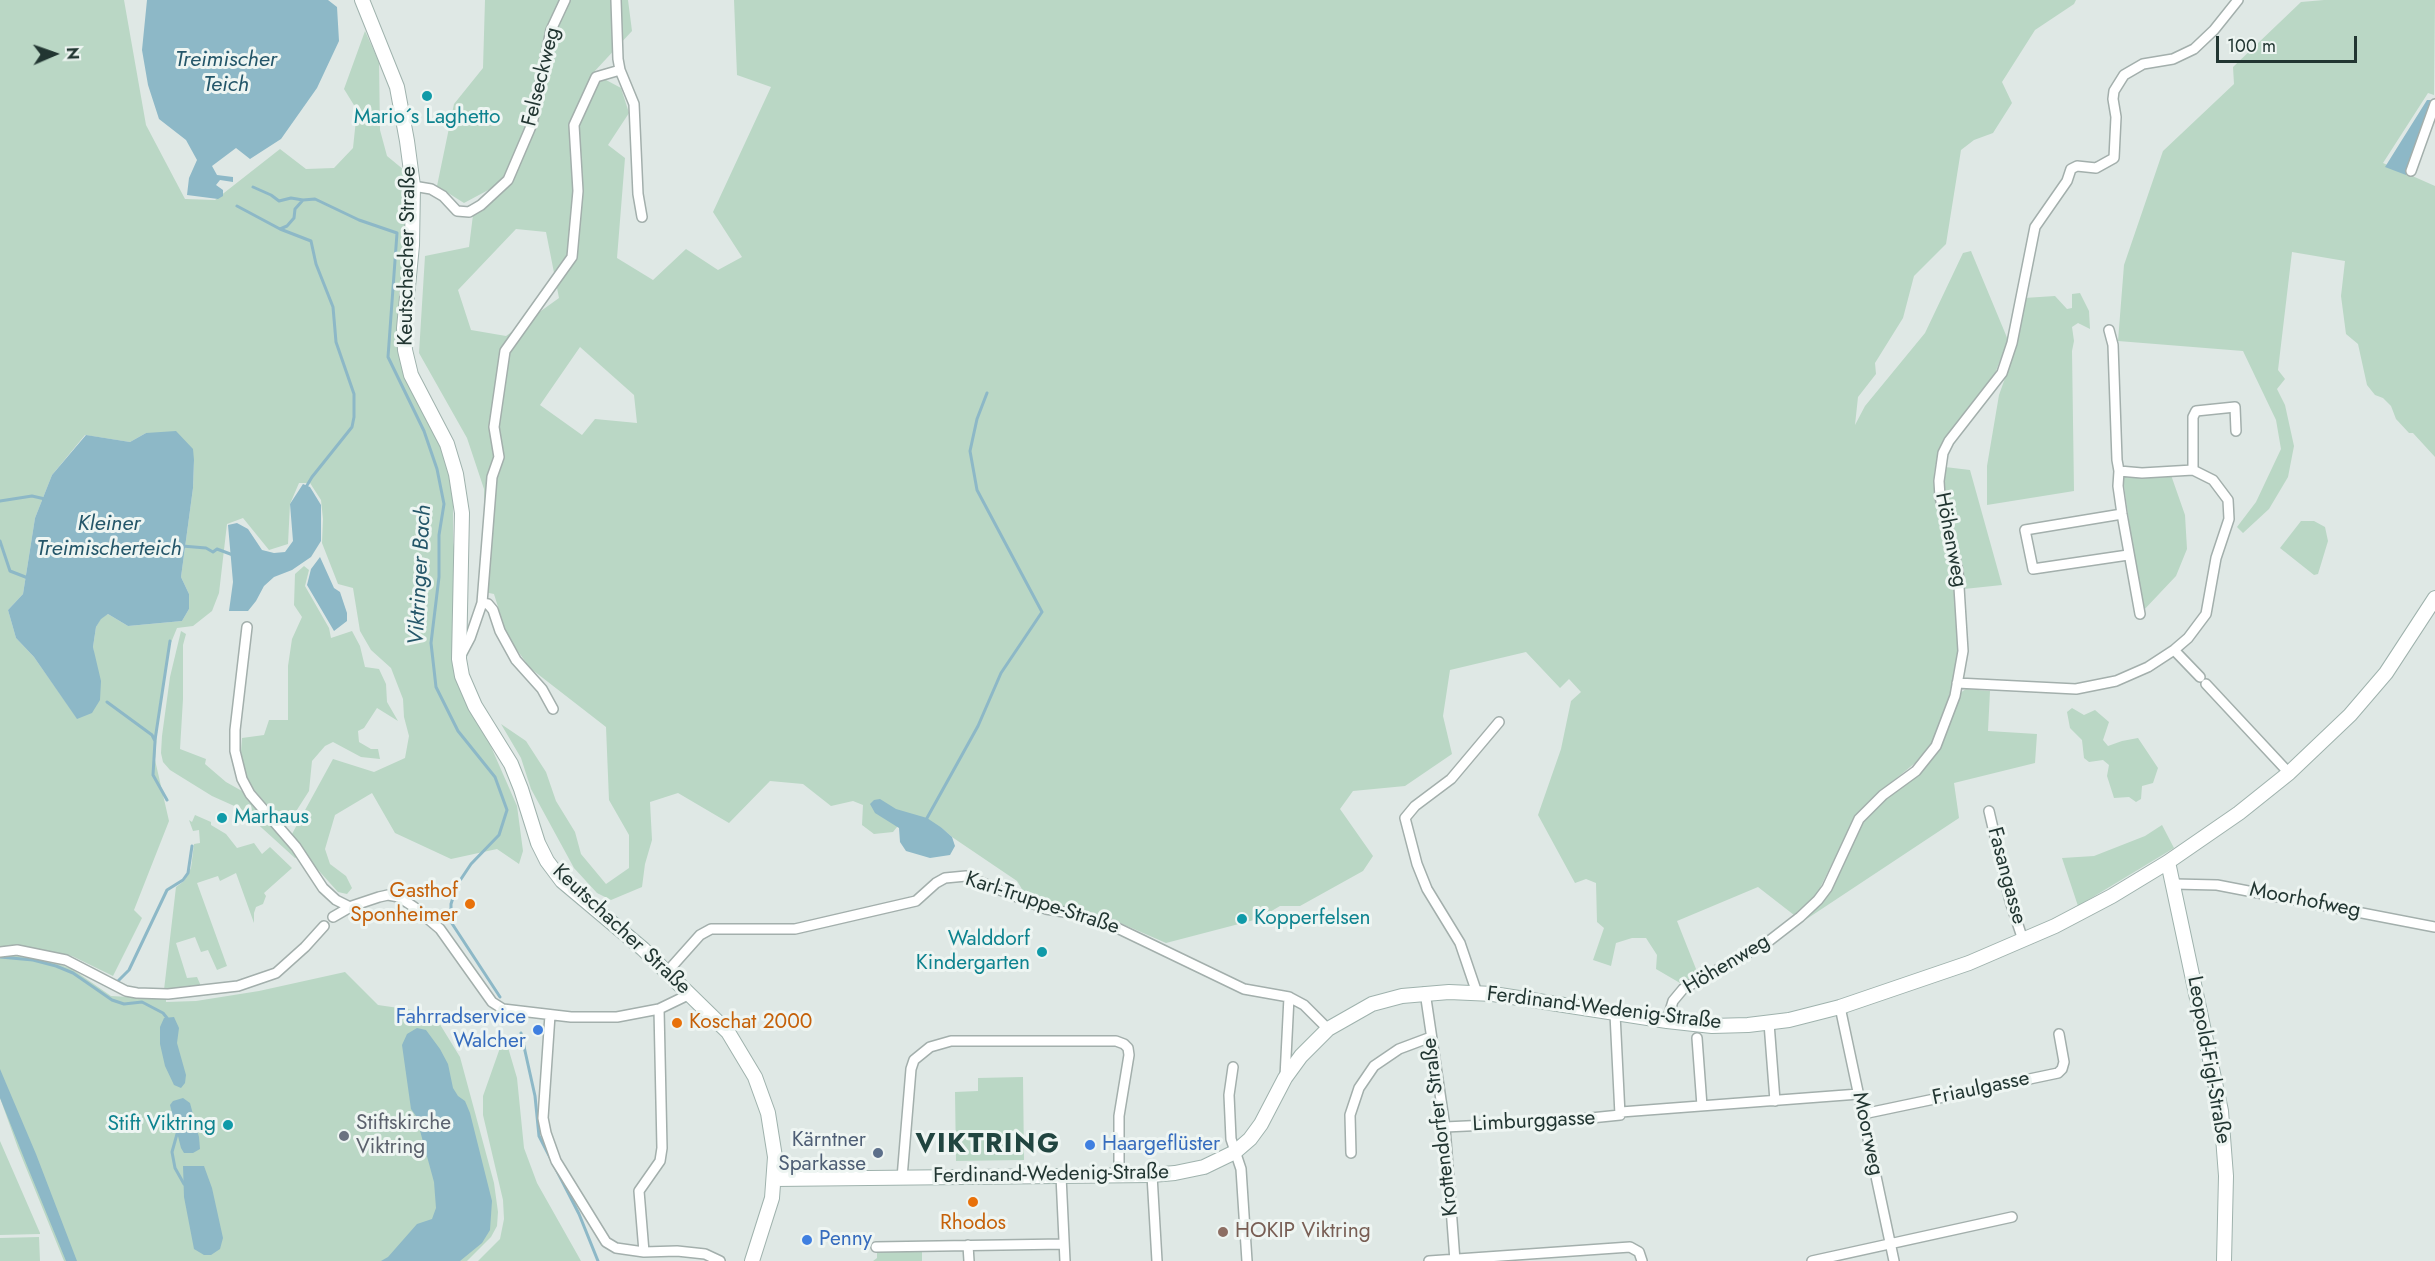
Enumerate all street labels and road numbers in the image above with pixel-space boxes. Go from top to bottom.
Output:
street label: Felseckweg [518,25,566,129]
street label: Keutschacher Straße [394,166,422,346]
street label: Höhenweg [1928,490,1972,590]
street label: Fasangasse [1981,825,2031,927]
street label: Keutschacher Straße [547,860,695,1000]
street label: Karl-Truppe-Straße [962,867,1122,941]
street label: Moorhofweg [2247,878,2363,924]
street label: Höhenweg [1679,929,1775,1001]
street label: Leopold-Figl-Straße [2181,974,2235,1146]
street label: Ferdinand-Wedenig-Straße [1485,982,1723,1036]
street label: Krottendorfer Straße [1418,1036,1464,1218]
street label: Friaulgasse [1930,1066,2032,1112]
street label: Moorweg [1846,1090,1888,1178]
street label: Limburggasse [1472,1106,1596,1138]
street label: Ferdinand-Wedenig-Straße [933,1160,1169,1190]

